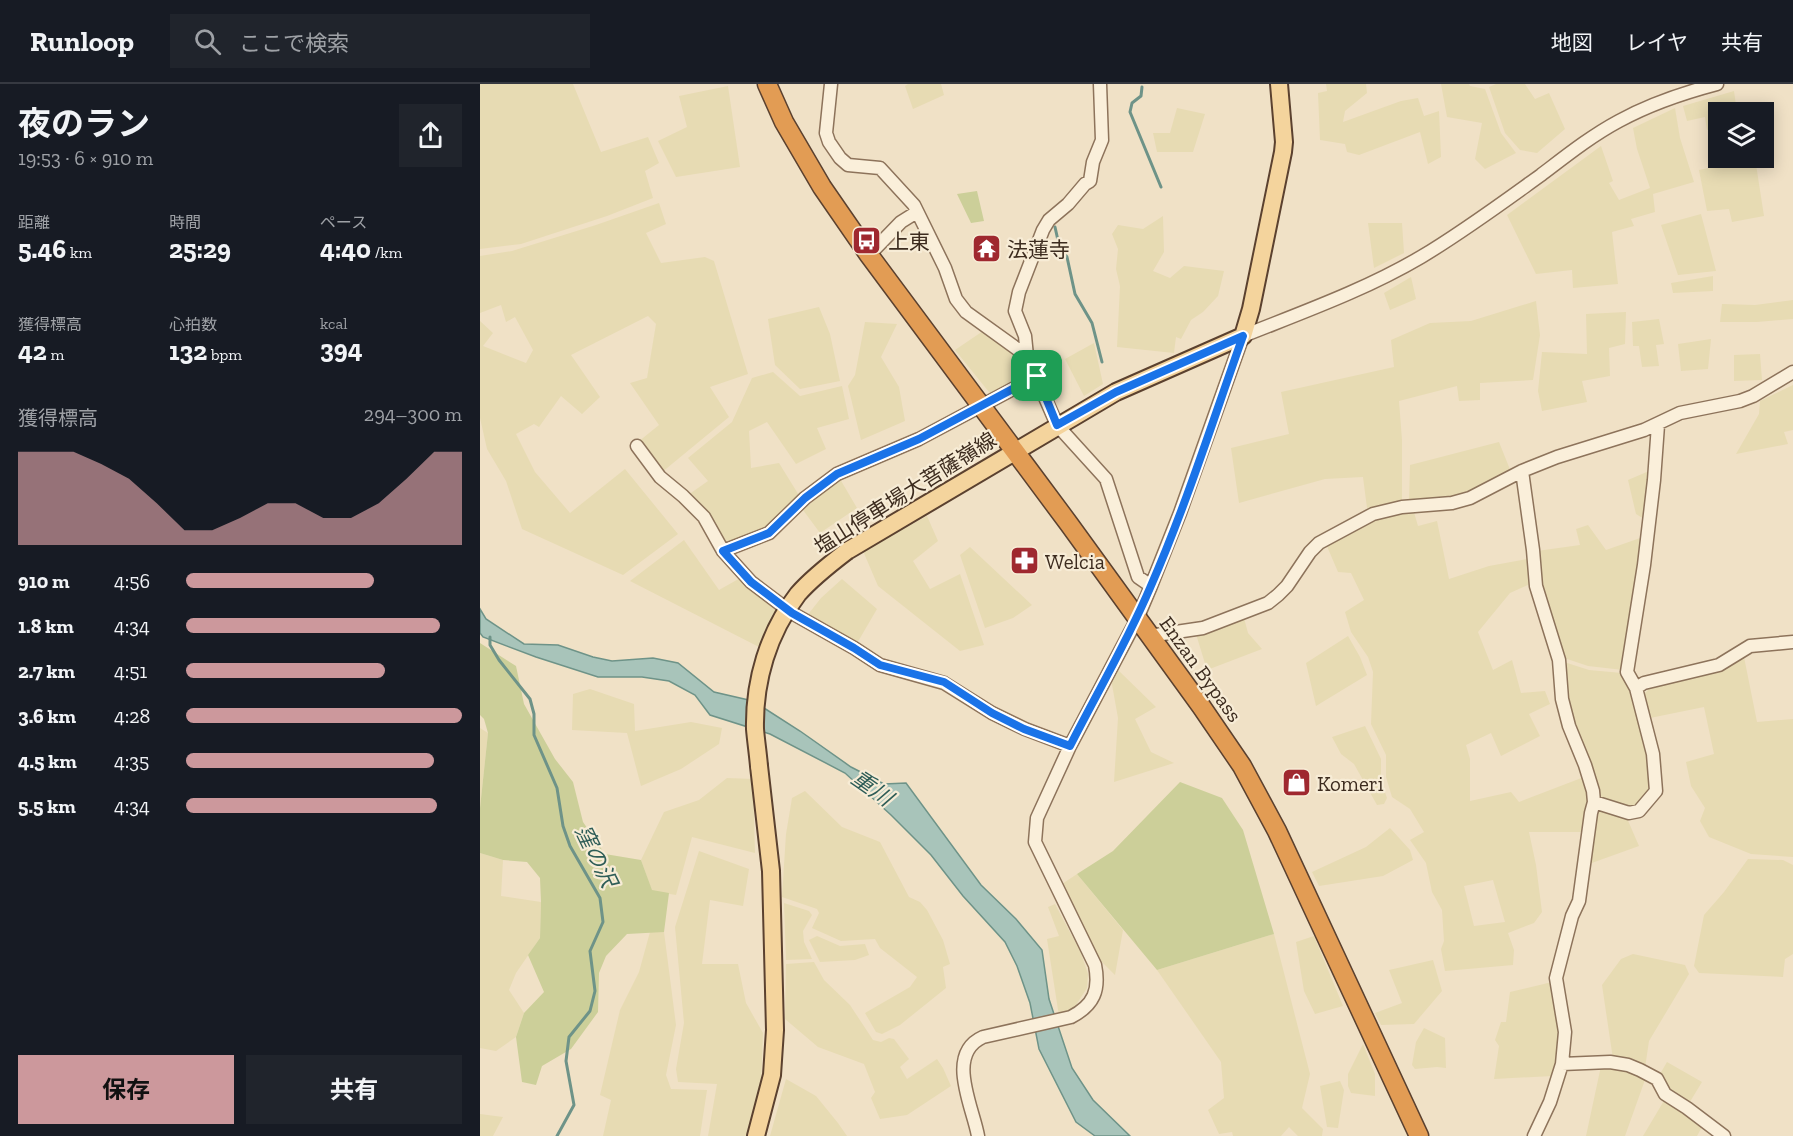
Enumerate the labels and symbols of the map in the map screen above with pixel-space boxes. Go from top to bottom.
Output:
bus stop icon: 上東 [851,225,883,257]
place label: 上東 [888,229,930,254]
temple icon: 法蓮寺 [970,233,1002,265]
place label: 法蓮寺 [1007,237,1070,262]
pin [1011,350,1062,401]
street label: 塩山停車場大菩薩嶺線 [809,427,1001,559]
pharmacy icon: Welcia [1008,545,1040,577]
place label: Welcia [1045,549,1105,574]
street label: Enzan Bypass [1154,611,1248,727]
water label: 重川 [846,764,899,813]
shop icon: Komeri [1280,767,1312,799]
place label: Komeri [1317,771,1384,796]
water label: 窪の沢 [569,820,624,894]

